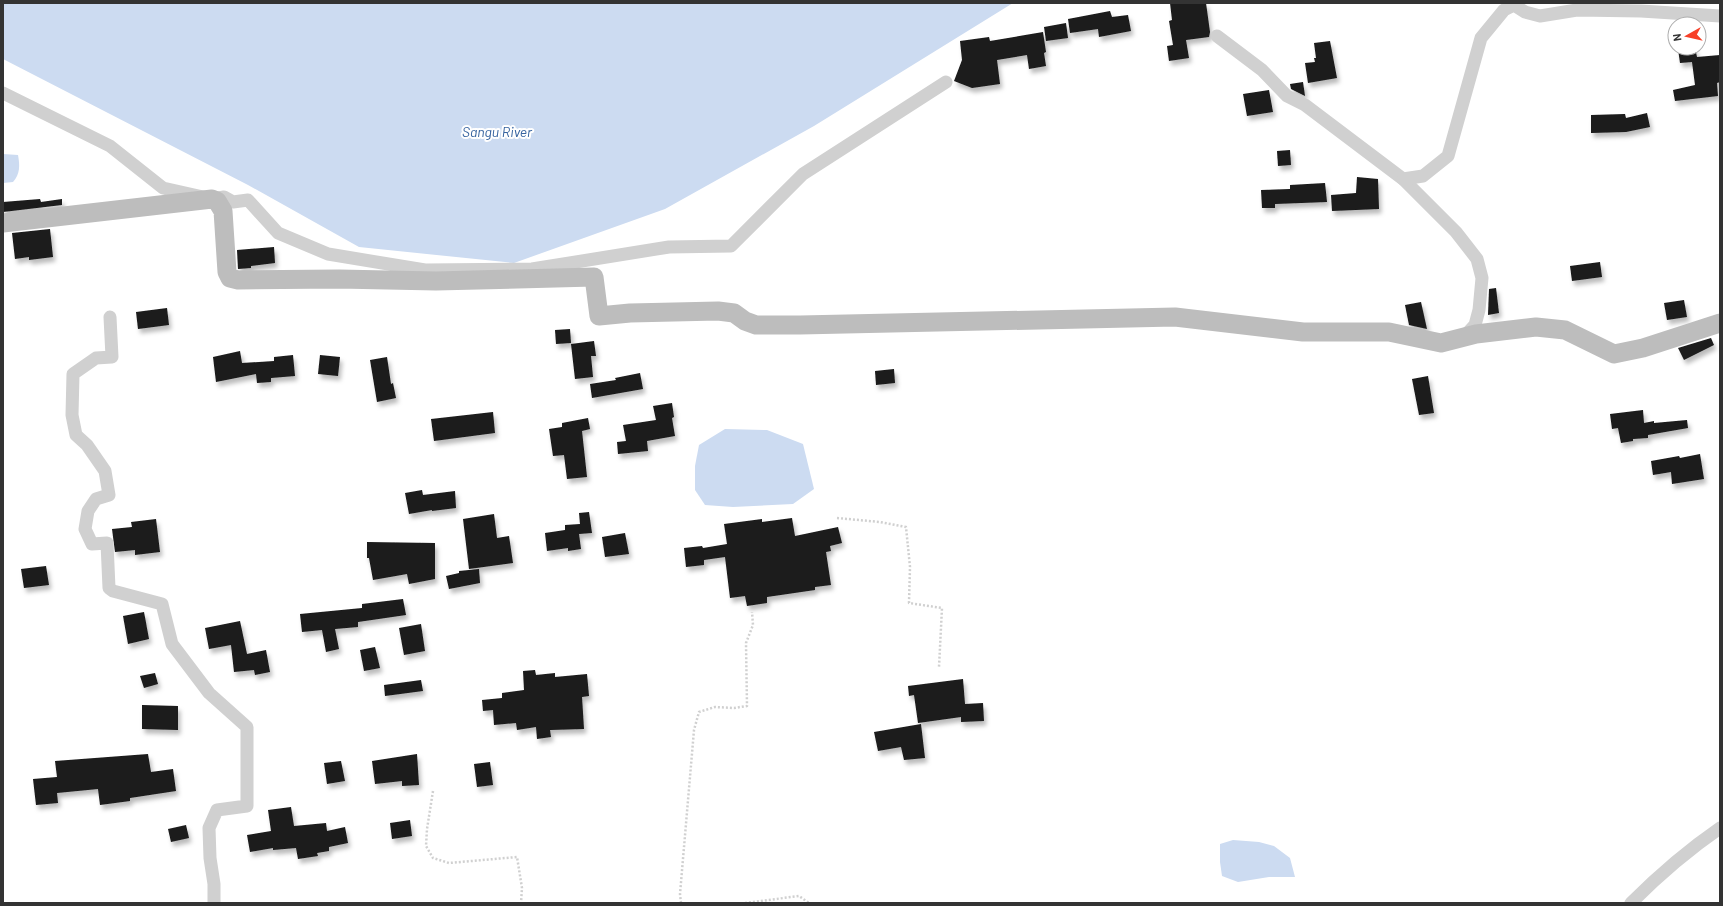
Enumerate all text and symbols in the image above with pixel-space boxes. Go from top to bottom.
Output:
north arrow [1667,16,1707,56]
text: N [1670,33,1684,42]
water label: Sangu River [462,123,533,140]

